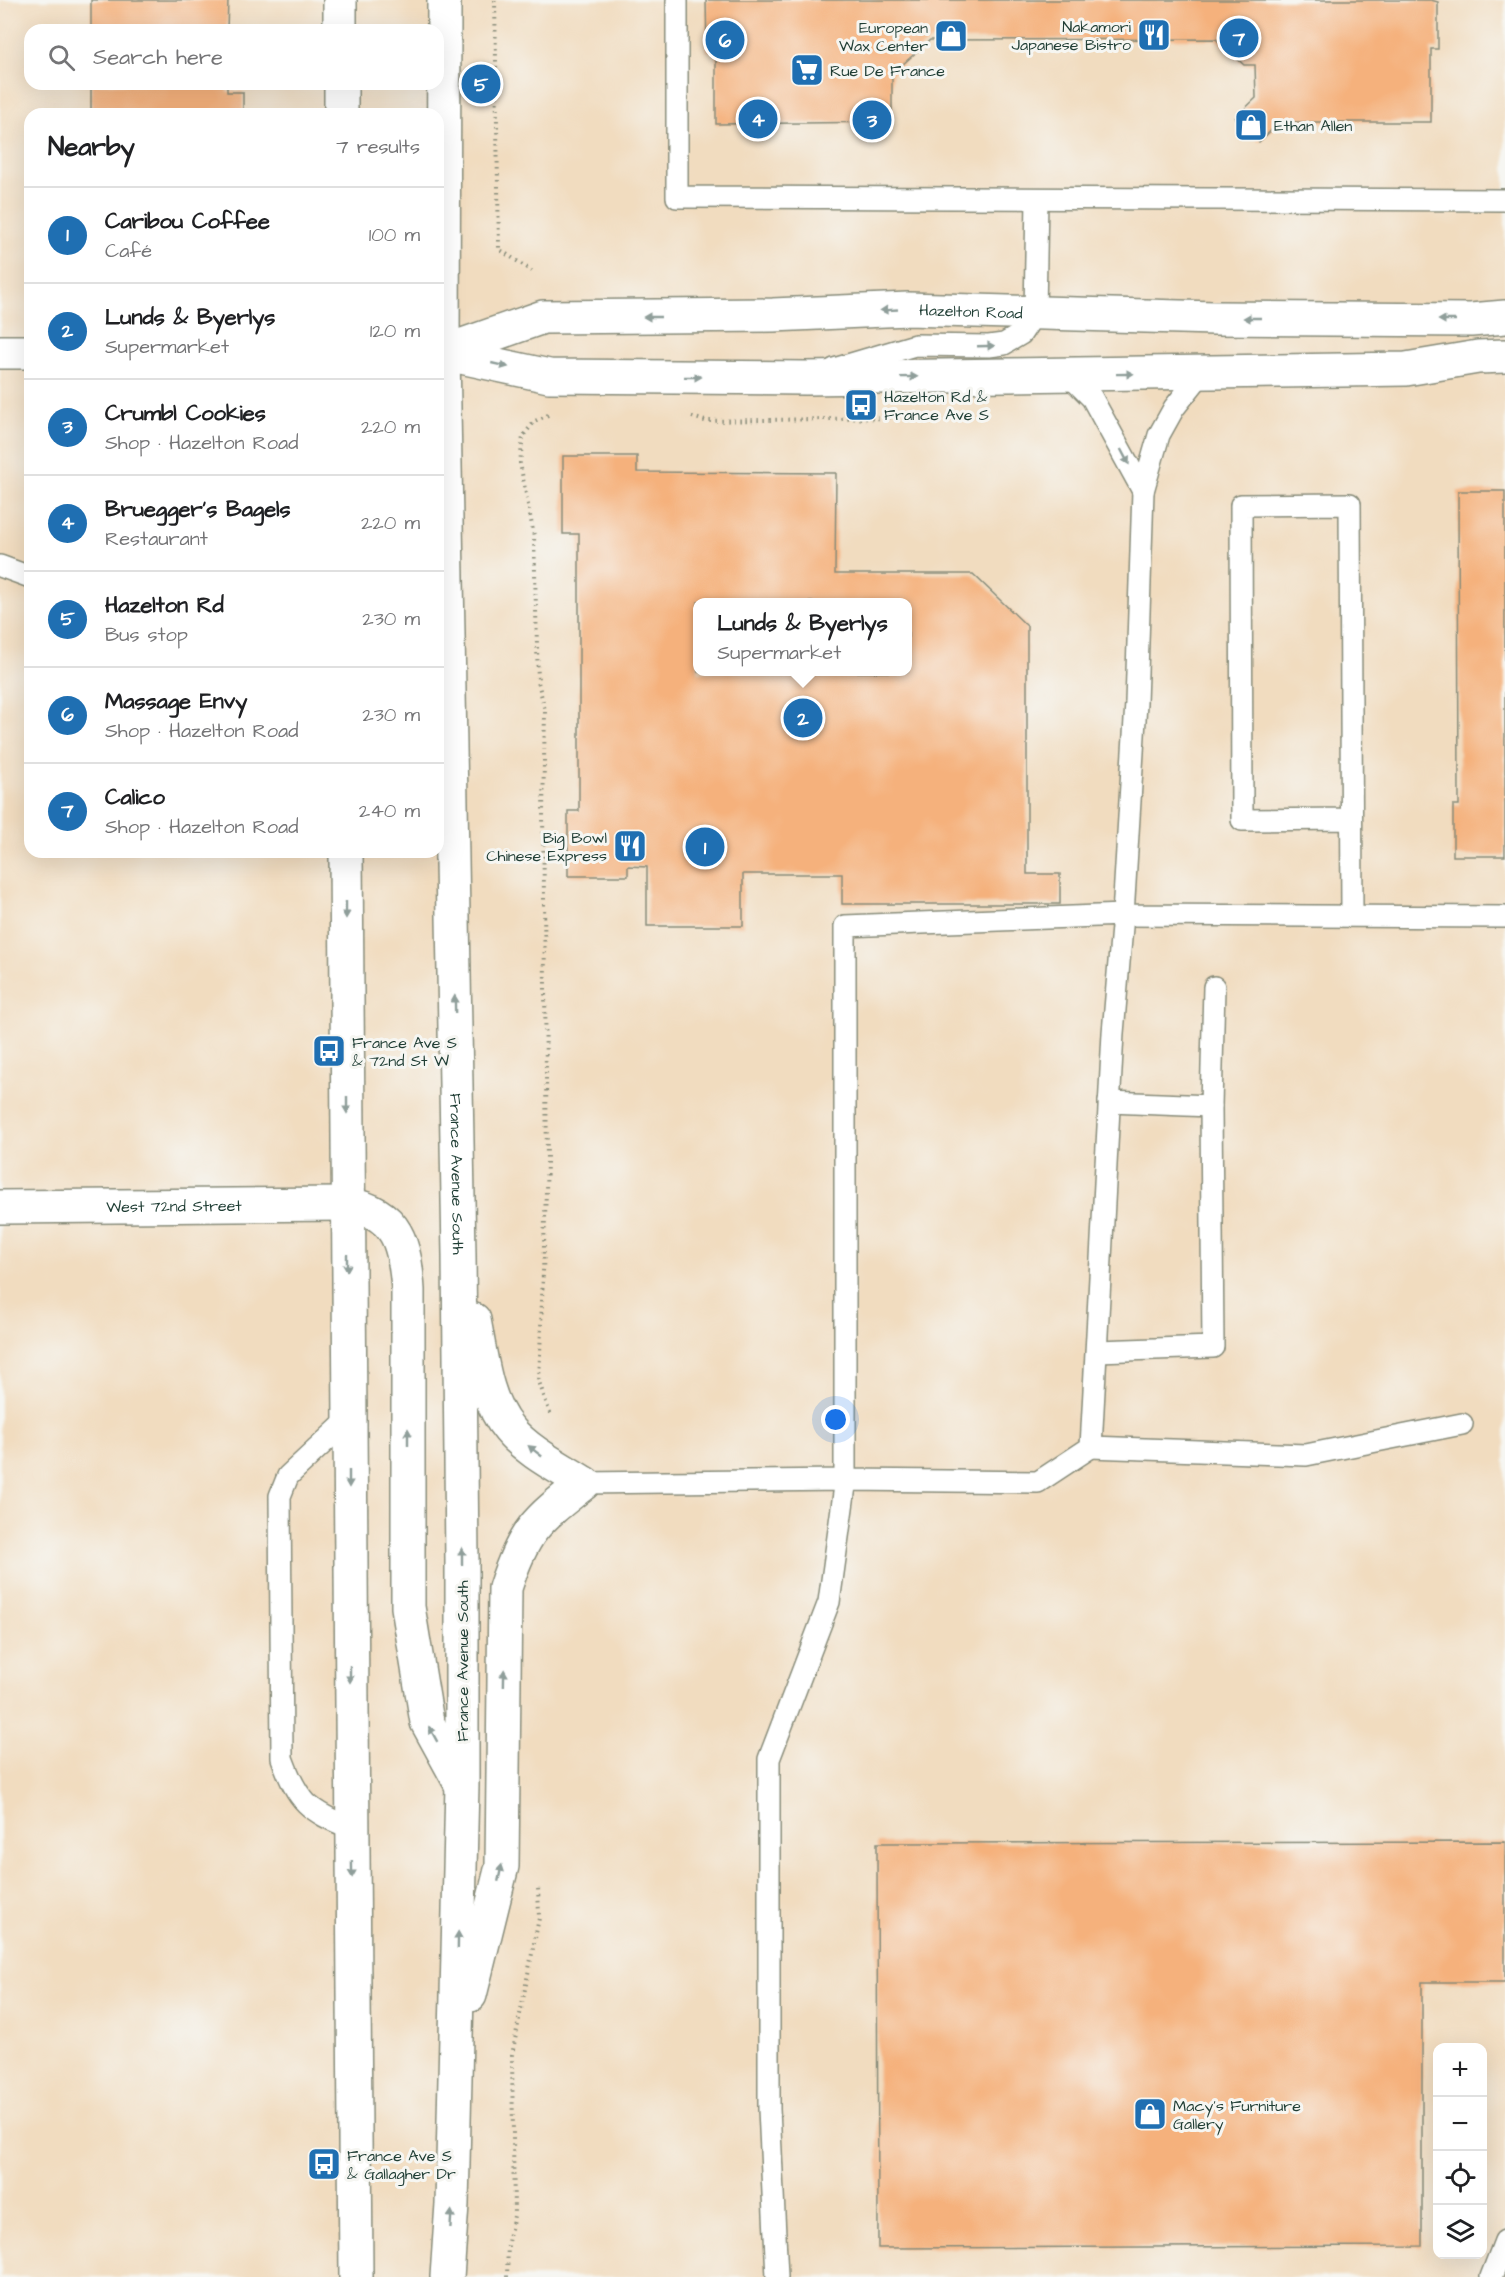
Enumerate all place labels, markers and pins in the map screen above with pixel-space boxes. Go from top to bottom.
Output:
pin: 7 [1220,15,1258,60]
place label: Nakamori Japanese Bistro [1011,16,1132,56]
place label: European Wax Center [839,17,928,57]
restaurant icon: Nakamori Japanese Bistro [1136,17,1172,53]
pin: 6 [706,18,744,63]
shop icon: European Wax Center [933,18,969,54]
supermarket icon: Rue De France [789,52,825,88]
place label: Rue De France [830,60,945,82]
pin: 5 [462,62,500,106]
pin: 4 [738,96,777,142]
pin: 3 [852,98,892,142]
shop icon: Ethan Allen [1233,107,1269,143]
place label: Ethan Allen [1274,115,1352,137]
place label: Hazelton Rd & France Ave S [884,386,989,426]
bus stop icon: Hazelton Rd & France Ave S [843,387,879,423]
pin: 2 [784,696,822,740]
pin: 1 [686,824,724,870]
place label: Big Bowl Chinese Express [486,827,607,867]
restaurant icon: Big Bowl Chinese Express [612,828,648,864]
place label: France Ave S & 72nd St W [352,1032,457,1072]
bus stop icon: France Ave S & 72nd St W [311,1033,347,1069]
place label: Macy's Furniture Gallery [1173,2095,1301,2136]
shop icon: Macy's Furniture Gallery [1132,2096,1168,2132]
place label: France Ave S & Gallagher Dr [347,2145,456,2186]
bus stop icon: France Ave S & Gallagher Dr [306,2146,342,2182]

